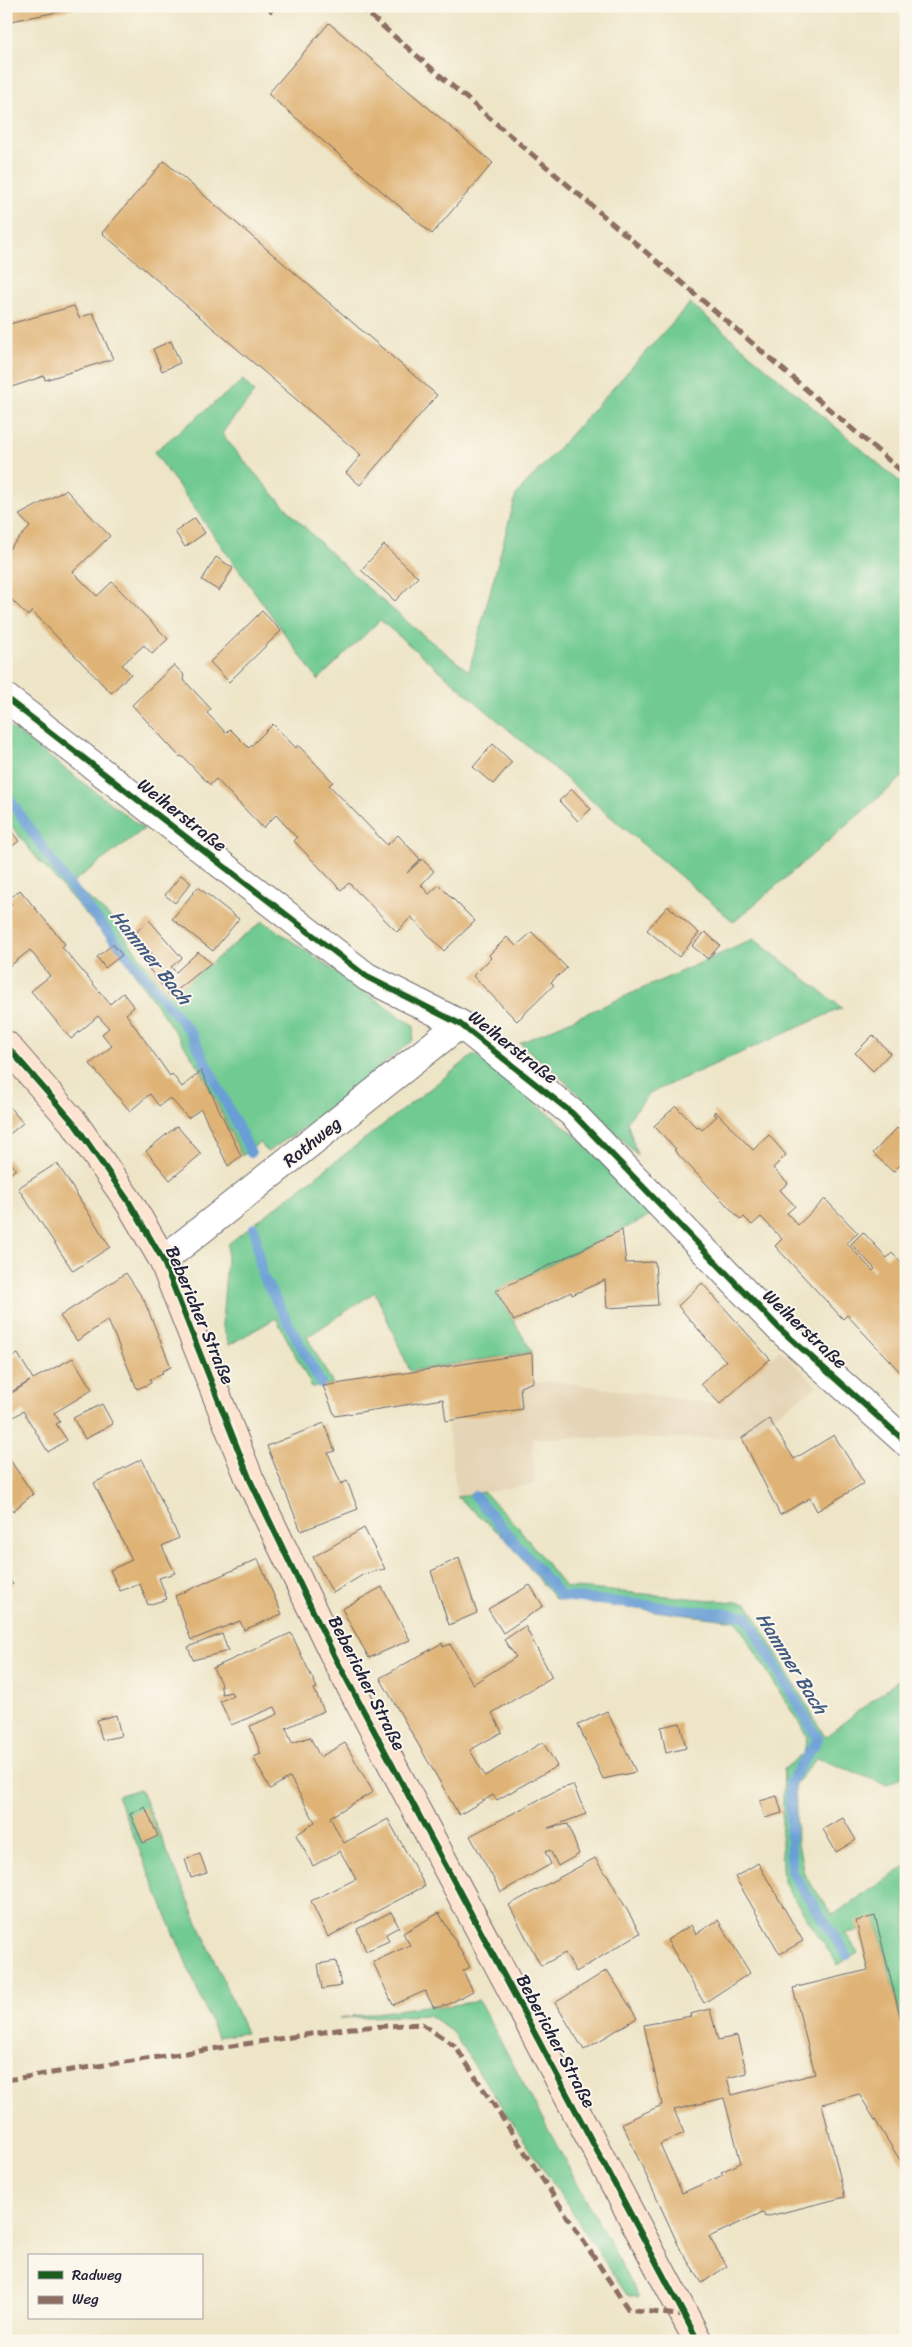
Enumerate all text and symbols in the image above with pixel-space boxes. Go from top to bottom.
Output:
street label: Weiherstraße [130,769,234,861]
water label: Hammer Bach [102,902,201,1014]
street label: Weiherstraße [461,1001,565,1093]
street label: Rothweg [275,1108,349,1176]
street label: Bebericher Straße [156,1241,244,1390]
street label: Weiherstraße [755,1281,855,1377]
water label: Hammer Bach [747,1605,838,1723]
street label: Bebericher Straße [319,1610,415,1756]
street label: Bebericher Straße [507,1968,605,2114]
legend [28,2254,202,2320]
text: Radweg [72,2262,122,2288]
text: Weg [72,2286,99,2312]

